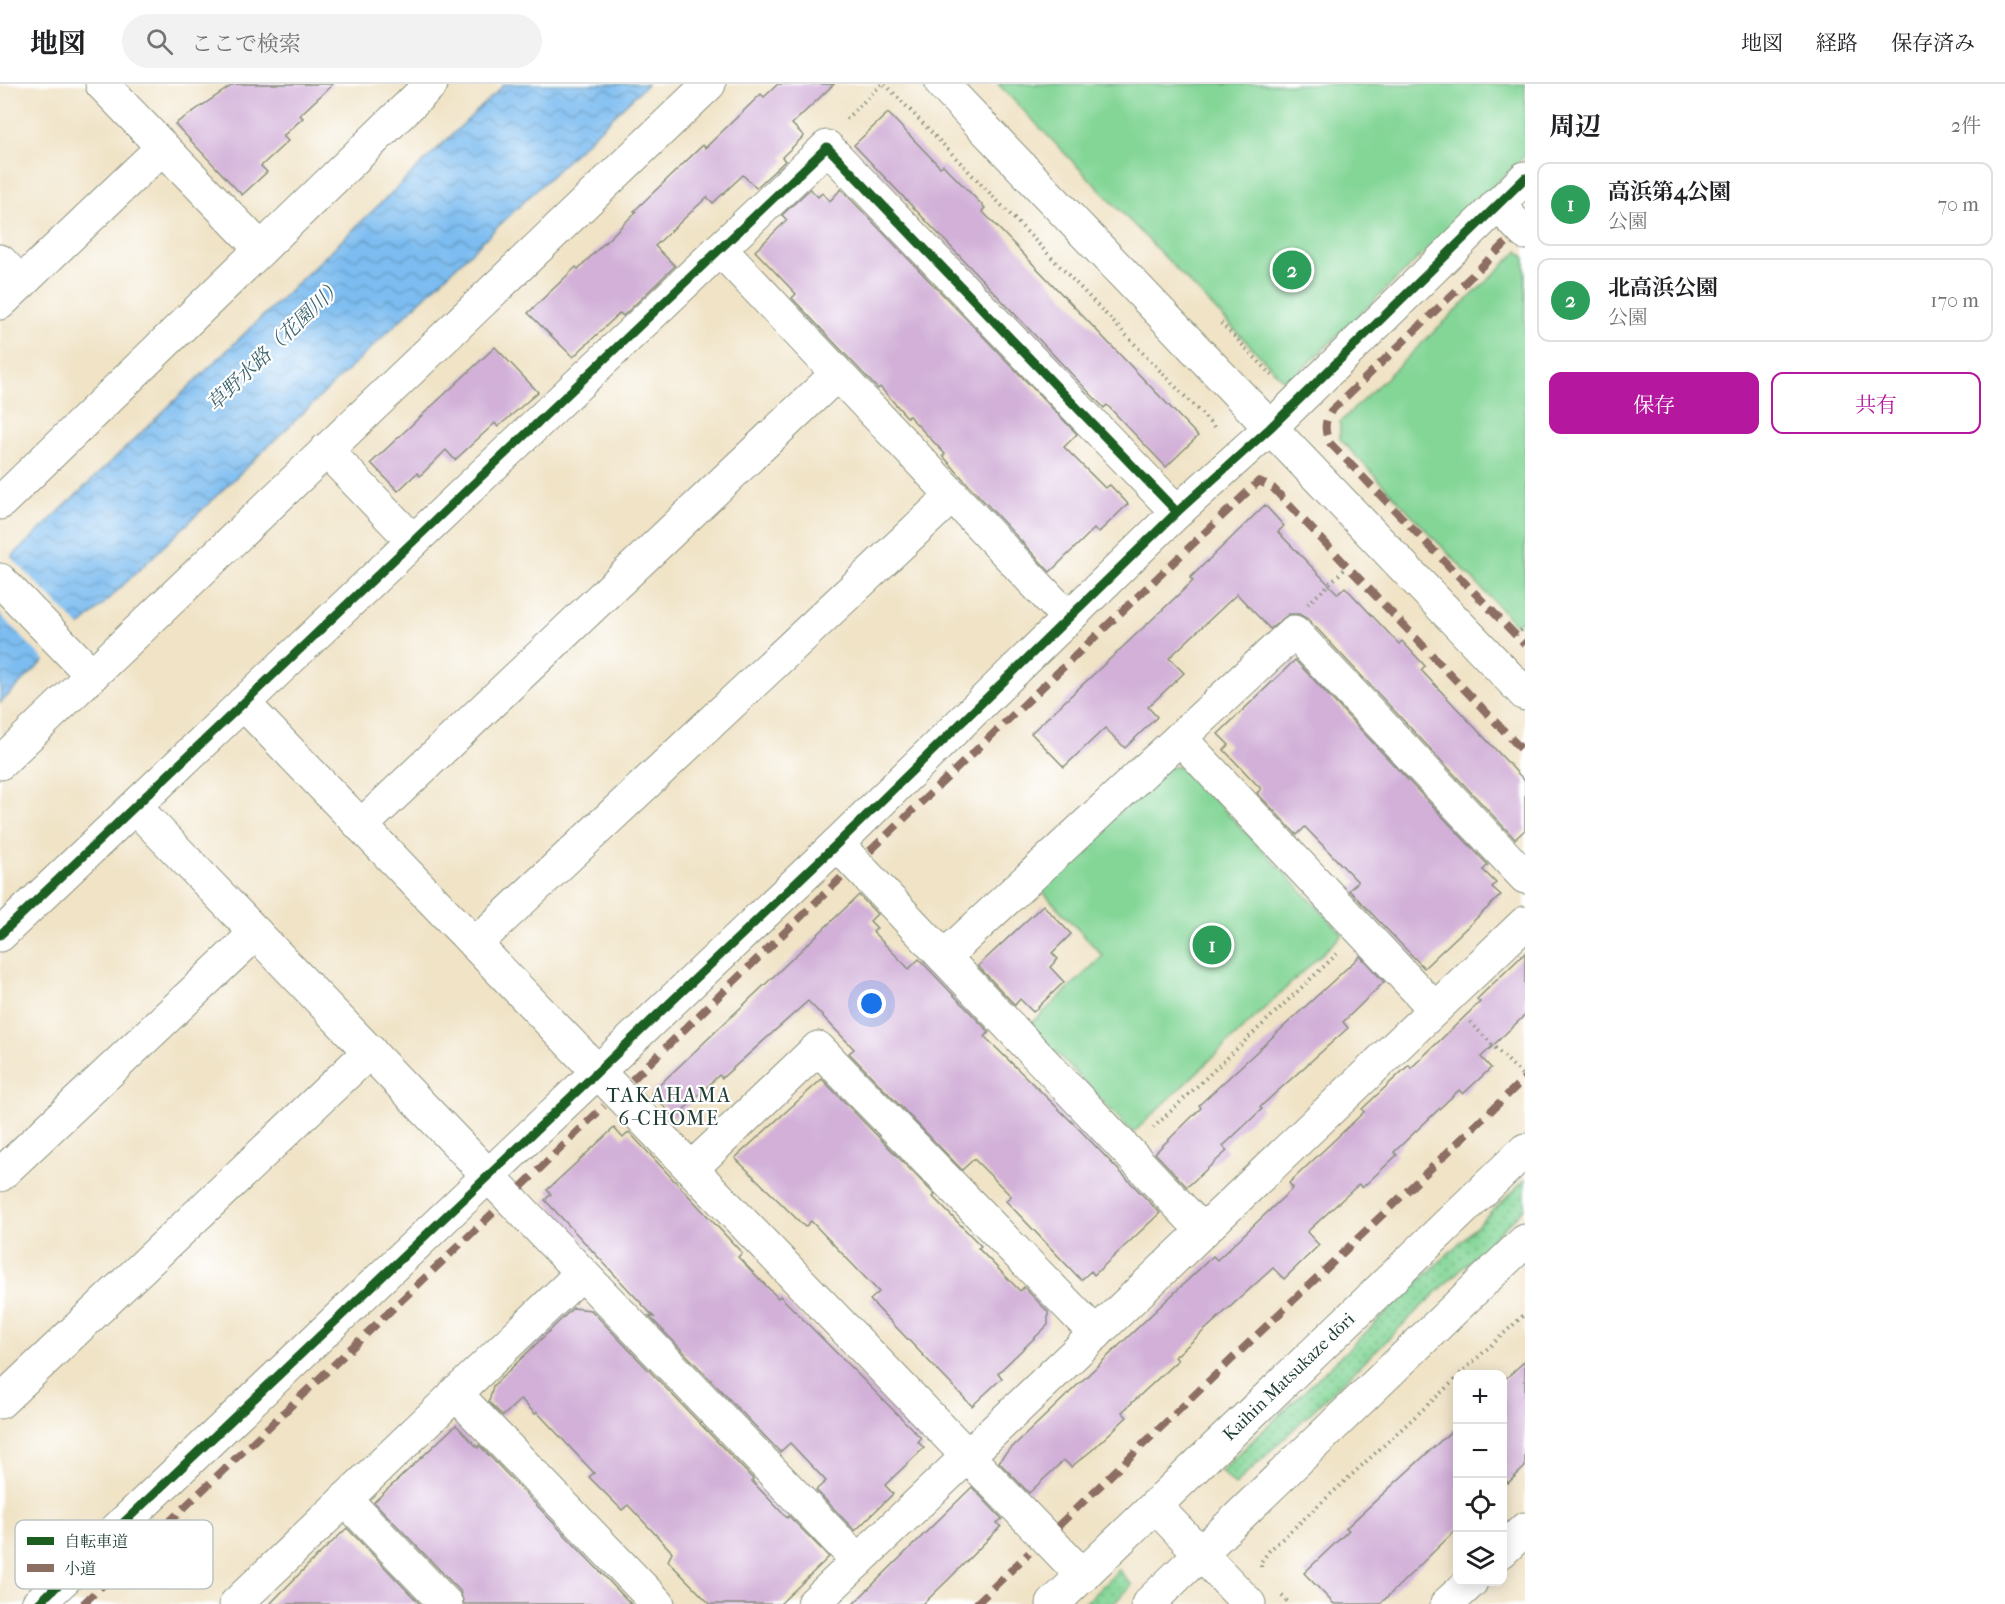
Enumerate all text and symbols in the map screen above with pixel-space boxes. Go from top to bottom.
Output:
search box [122,14,542,68]
icon: search [143,25,176,58]
text: 地図 [30,27,86,60]
text: ここで検索 [191,31,301,57]
text: 地図 [1741,31,1783,55]
text: 経路 [1816,31,1858,55]
text: 保存済み [1891,31,1975,55]
text: 周辺 [1549,111,1601,142]
text: 2件 [1951,114,1981,137]
text: 高浜第4公園 [1608,179,1731,205]
text: 1 [1567,193,1574,216]
text: 70 m [1937,193,1979,216]
text: 公園 [1608,210,1648,233]
pin: 2 [1272,248,1312,292]
water label: 草野水路（花園川） [202,274,348,416]
text: 北高浜公園 [1608,275,1718,301]
text: 2 [1565,289,1576,312]
text: 170 m [1930,289,1979,312]
text: 公園 [1608,306,1648,329]
button: 保存 [1549,372,1759,434]
button: 共有 [1771,372,1981,434]
pin: 1 [1192,922,1232,968]
your location [857,989,886,1018]
district label: TAKAHAMA 6-CHOME [606,1084,732,1130]
street label: Kaihin Matsukaze dōri [1219,1308,1360,1445]
map controls [1453,1370,1507,1586]
button: + [1453,1370,1507,1424]
button: − [1453,1424,1507,1478]
button: locate [1453,1478,1507,1532]
legend [15,1520,213,1589]
text: 自転車道 [64,1532,128,1551]
button: layers [1453,1532,1507,1586]
text: 小道 [64,1559,96,1578]

